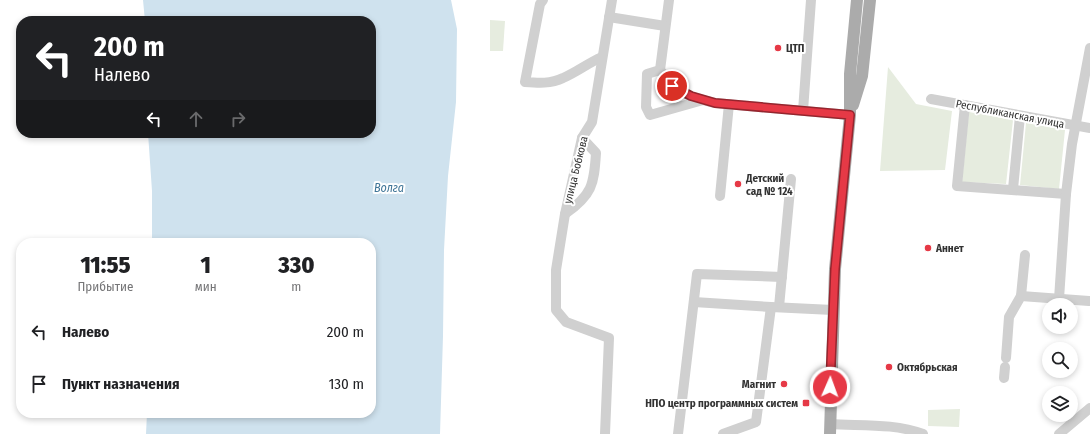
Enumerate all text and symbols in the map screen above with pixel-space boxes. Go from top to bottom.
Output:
text: 200 m [94,30,165,63]
icon: left [28,32,80,84]
place label: ЦТП [786,42,805,55]
marker: ЦТП [773,43,783,53]
text: Налево [94,64,150,86]
pin [655,69,689,103]
icon: arrive [661,75,683,97]
street label: Республиканская улица [955,97,1065,131]
icon: left [143,108,165,130]
icon: ahead [185,108,207,130]
icon: right [227,108,249,130]
street label: улица Бобкова [561,135,591,205]
place label: Детский сад № 124 [745,172,793,198]
marker: Детский сад № 124 [733,179,743,189]
water label: Волга [374,181,404,195]
place label: Аннет [935,242,964,255]
marker: Аннет [923,243,933,253]
text: 11:55 [80,251,130,279]
text: 1 [201,251,211,279]
text: 330 [278,251,314,279]
text: Прибытие [78,279,133,294]
text: мин [195,279,217,294]
text: m [291,279,301,294]
map controls [1042,298,1078,422]
button: sound [1042,298,1078,334]
icon: left [28,321,50,343]
text: Налево [62,323,109,341]
text: 200 m [327,323,364,341]
button: search [1042,342,1078,378]
place label: Октябрьская [897,361,958,374]
marker: Октябрьская [884,362,894,372]
position arrow [809,366,851,408]
icon: arrive [28,373,50,395]
text: Пункт назначения [62,375,180,393]
text: 130 m [329,375,364,393]
place label: Магнит [742,378,776,391]
marker: Магнит [779,379,789,389]
button: layers [1042,386,1078,422]
place label: НПО центр программных систем [645,397,798,410]
marker: НПО центр программных систем [801,398,811,408]

